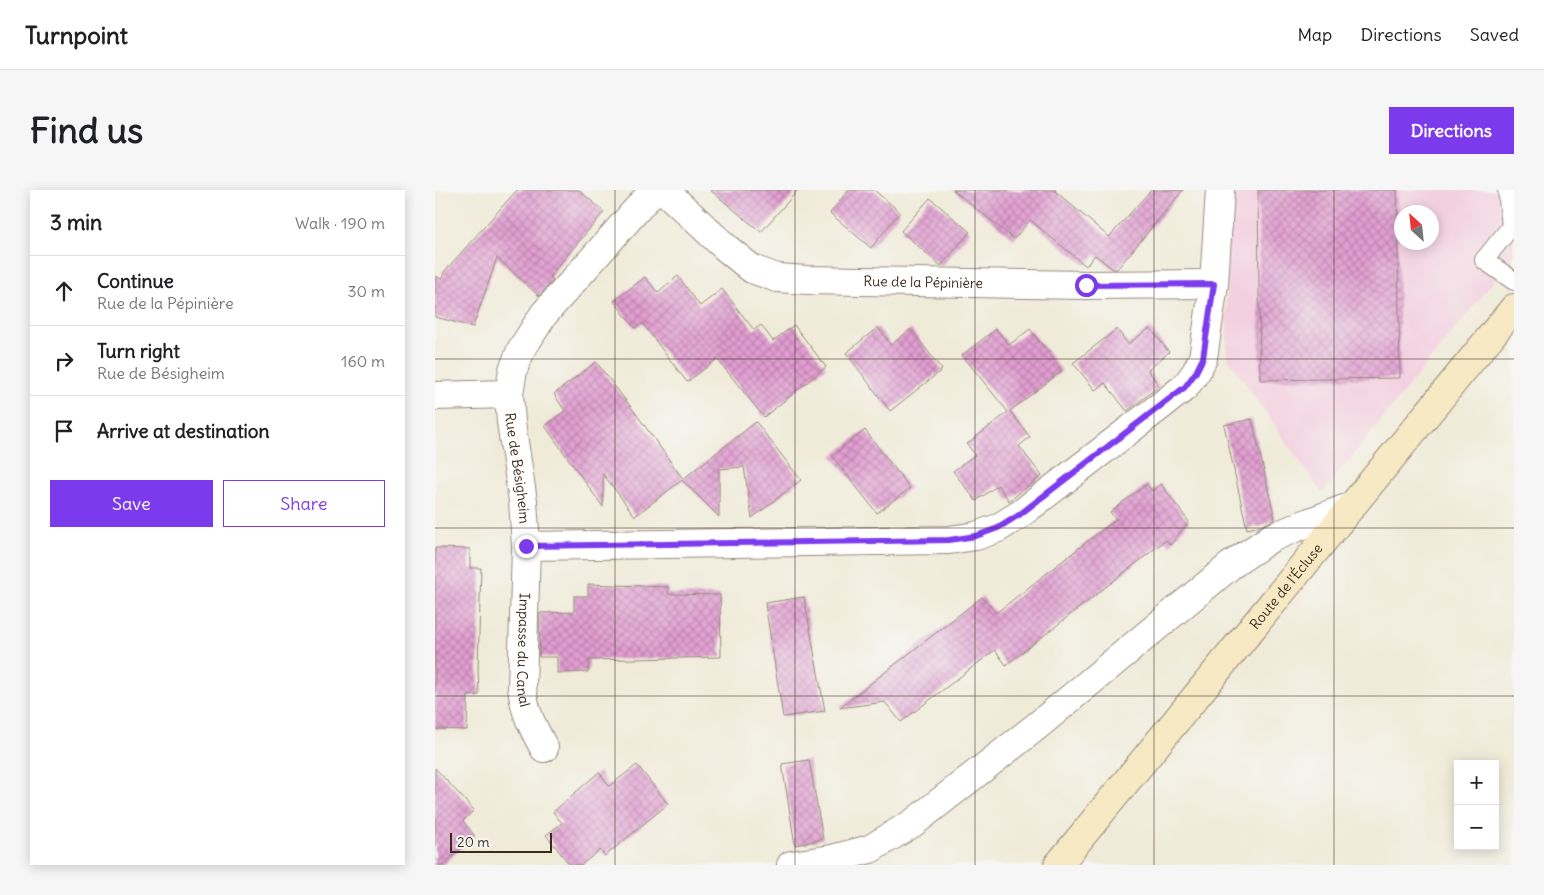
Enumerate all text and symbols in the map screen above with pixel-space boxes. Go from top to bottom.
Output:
text: Turnpoint [25,20,128,50]
text: Map [1297,23,1332,46]
text: Directions [1360,23,1442,46]
text: Saved [1470,23,1519,46]
button: Directions [1389,107,1514,154]
text: Find us [30,108,143,152]
north arrow [1394,205,1439,250]
text: 3 min [50,209,102,236]
text: Walk · 190 m [295,213,385,233]
text: Continue [97,269,174,293]
street label: Rue de la Pépinière [863,272,983,292]
route start [1075,274,1098,297]
icon: ahead [50,277,78,305]
text: 30 m [348,281,385,301]
text: Rue de la Pépinière [97,293,234,313]
text: Turn right [97,339,180,363]
icon: right [50,347,78,375]
text: 160 m [341,351,385,371]
text: Rue de Bésigheim [97,363,225,383]
street label: Rue de Bésigheim [501,412,533,524]
icon: arrive [50,417,78,445]
text: Arrive at destination [97,419,270,443]
button: Save [50,480,213,527]
button: Share [223,480,385,527]
route end [515,535,538,558]
street label: Route de l'Écluse [1246,540,1326,633]
street label: Impasse du Canal [513,593,534,709]
map controls [1454,760,1499,850]
button: + [1454,760,1499,805]
button: − [1454,805,1499,850]
scale bar [450,830,553,853]
text: 20 m [457,833,490,851]

